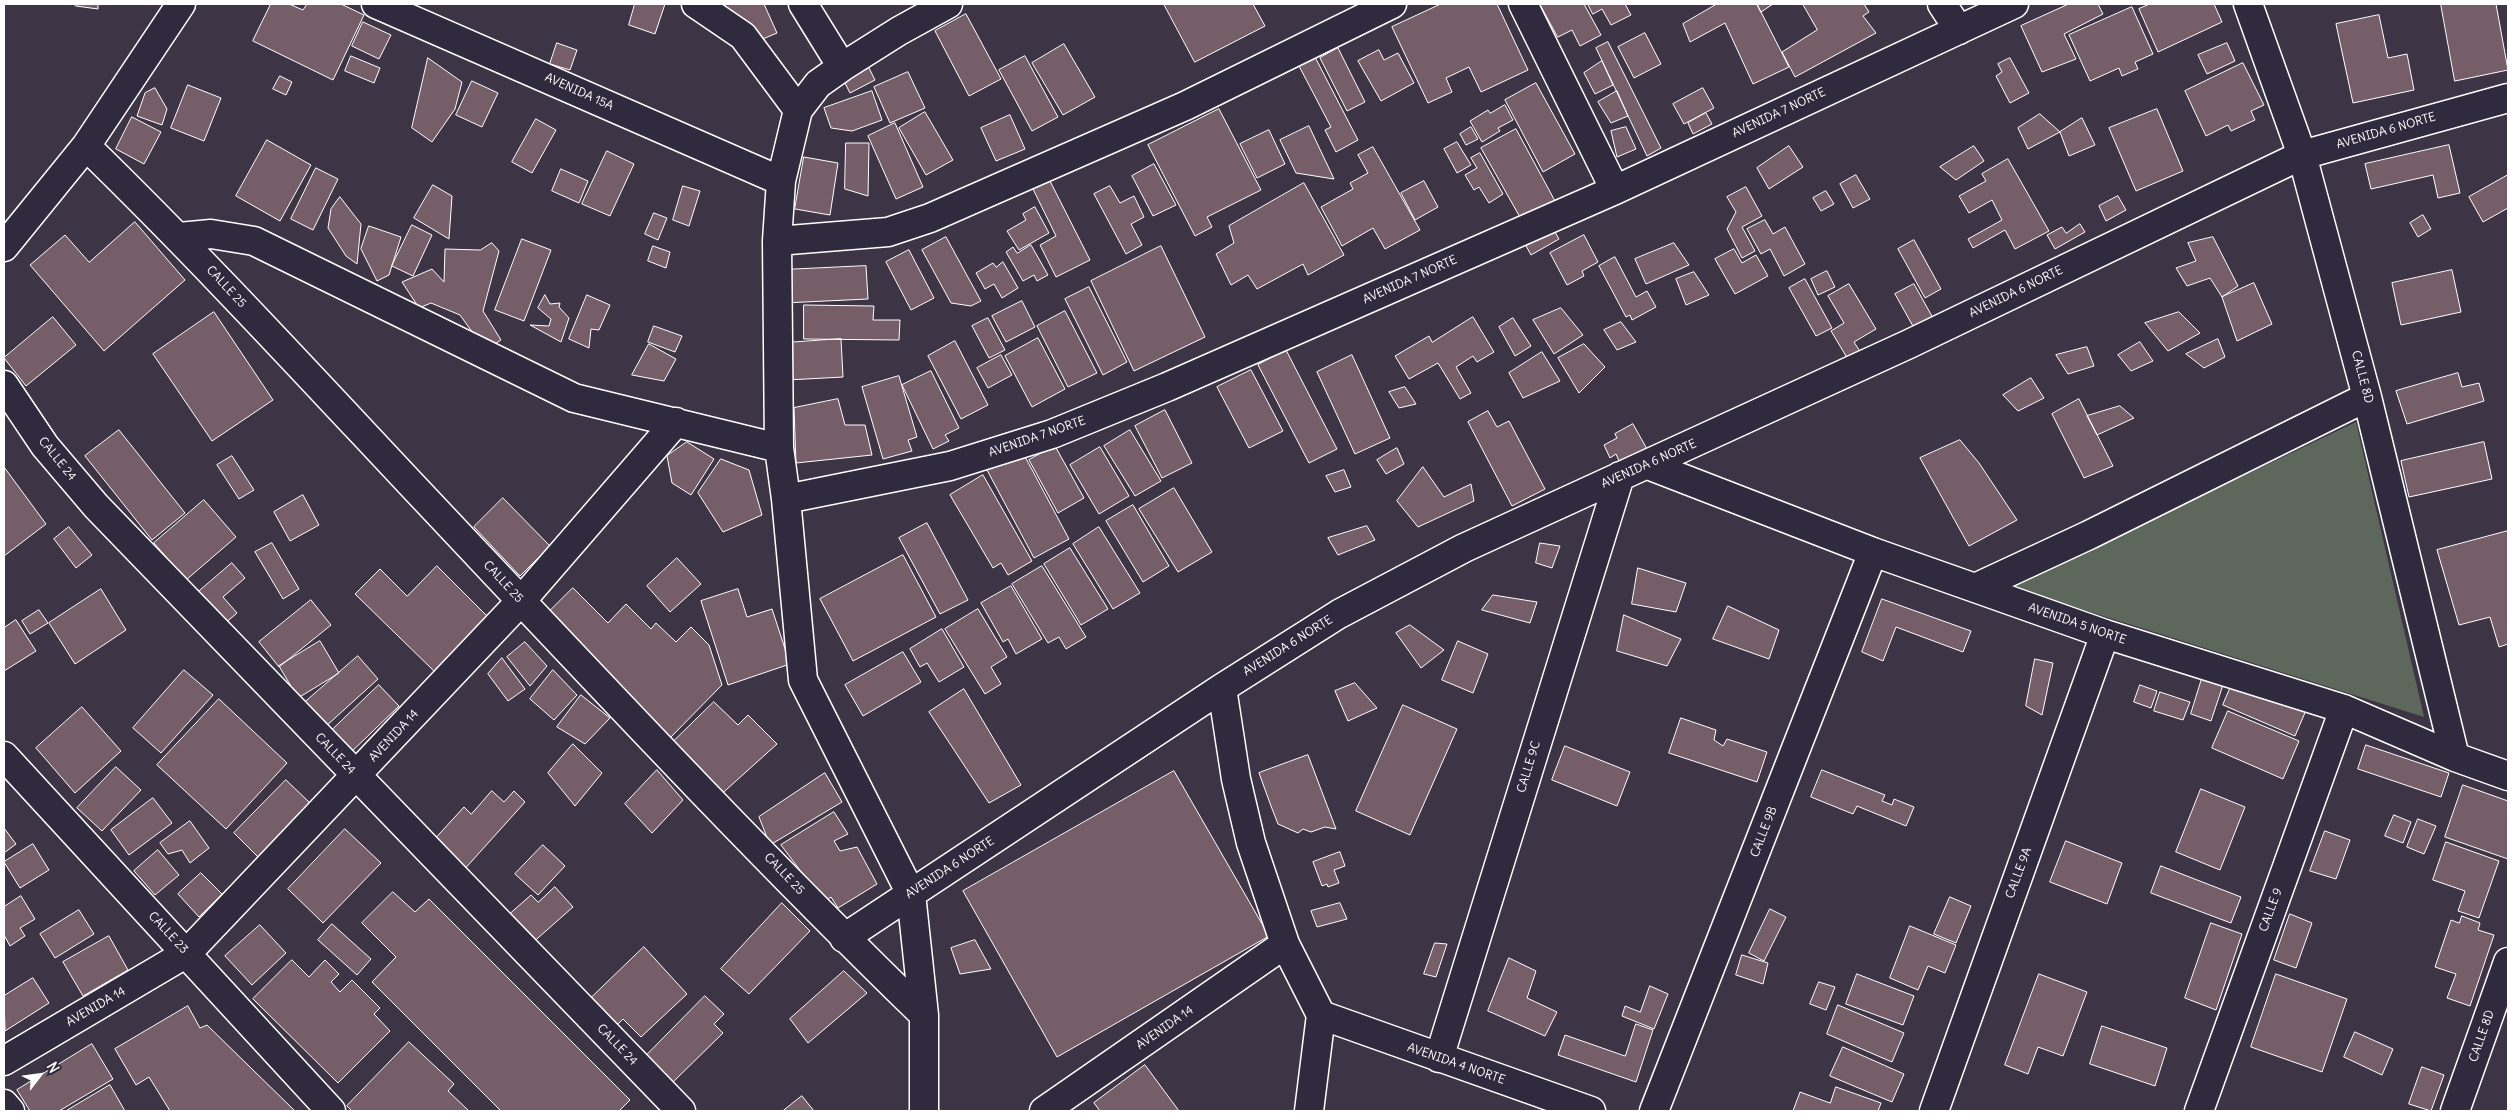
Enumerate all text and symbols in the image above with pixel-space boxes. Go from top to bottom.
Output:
street label: AVENIDA 15A [542,70,616,114]
street label: AVENIDA 7 NORTE [1730,85,1828,141]
street label: AVENIDA 6 NORTE [2335,110,2437,152]
street label: AVENIDA 7 NORTE [1361,253,1459,307]
street label: CALLE 25 [203,263,249,311]
street label: AVENIDA 6 NORTE [1967,263,2065,321]
street label: CALLE 8D [2348,349,2376,405]
street label: AVENIDA 7 NORTE [987,414,1087,460]
street label: CALLE 24 [35,434,79,484]
street label: AVENIDA 6 NORTE [1599,437,1699,491]
street label: CALLE 25 [480,558,526,606]
street label: AVENIDA 5 NORTE [2026,601,2128,647]
street label: AVENIDA 6 NORTE [1241,613,1335,679]
street label: AVENIDA 14 [366,707,422,765]
street label: CALLE 24 [312,730,358,778]
street label: CALLE 9C [1514,739,1544,795]
street label: CALLE 9B [1748,805,1780,859]
street label: AVENIDA 6 NORTE [903,834,997,902]
street label: CALLE 9A [2003,846,2035,900]
street label: CALLE 25 [761,850,807,898]
street label: CALLE 9 [2256,886,2286,934]
street label: CALLE 23 [145,909,191,957]
street label: AVENIDA 14 [64,984,128,1030]
street label: AVENIDA 14 [1134,1003,1196,1053]
street label: CALLE 8D [2466,1008,2498,1064]
street label: CALLE 24 [594,1021,640,1069]
street label: AVENIDA 4 NORTE [1405,1040,1507,1088]
north arrow [15,1050,65,1100]
text: N [43,1059,63,1076]

